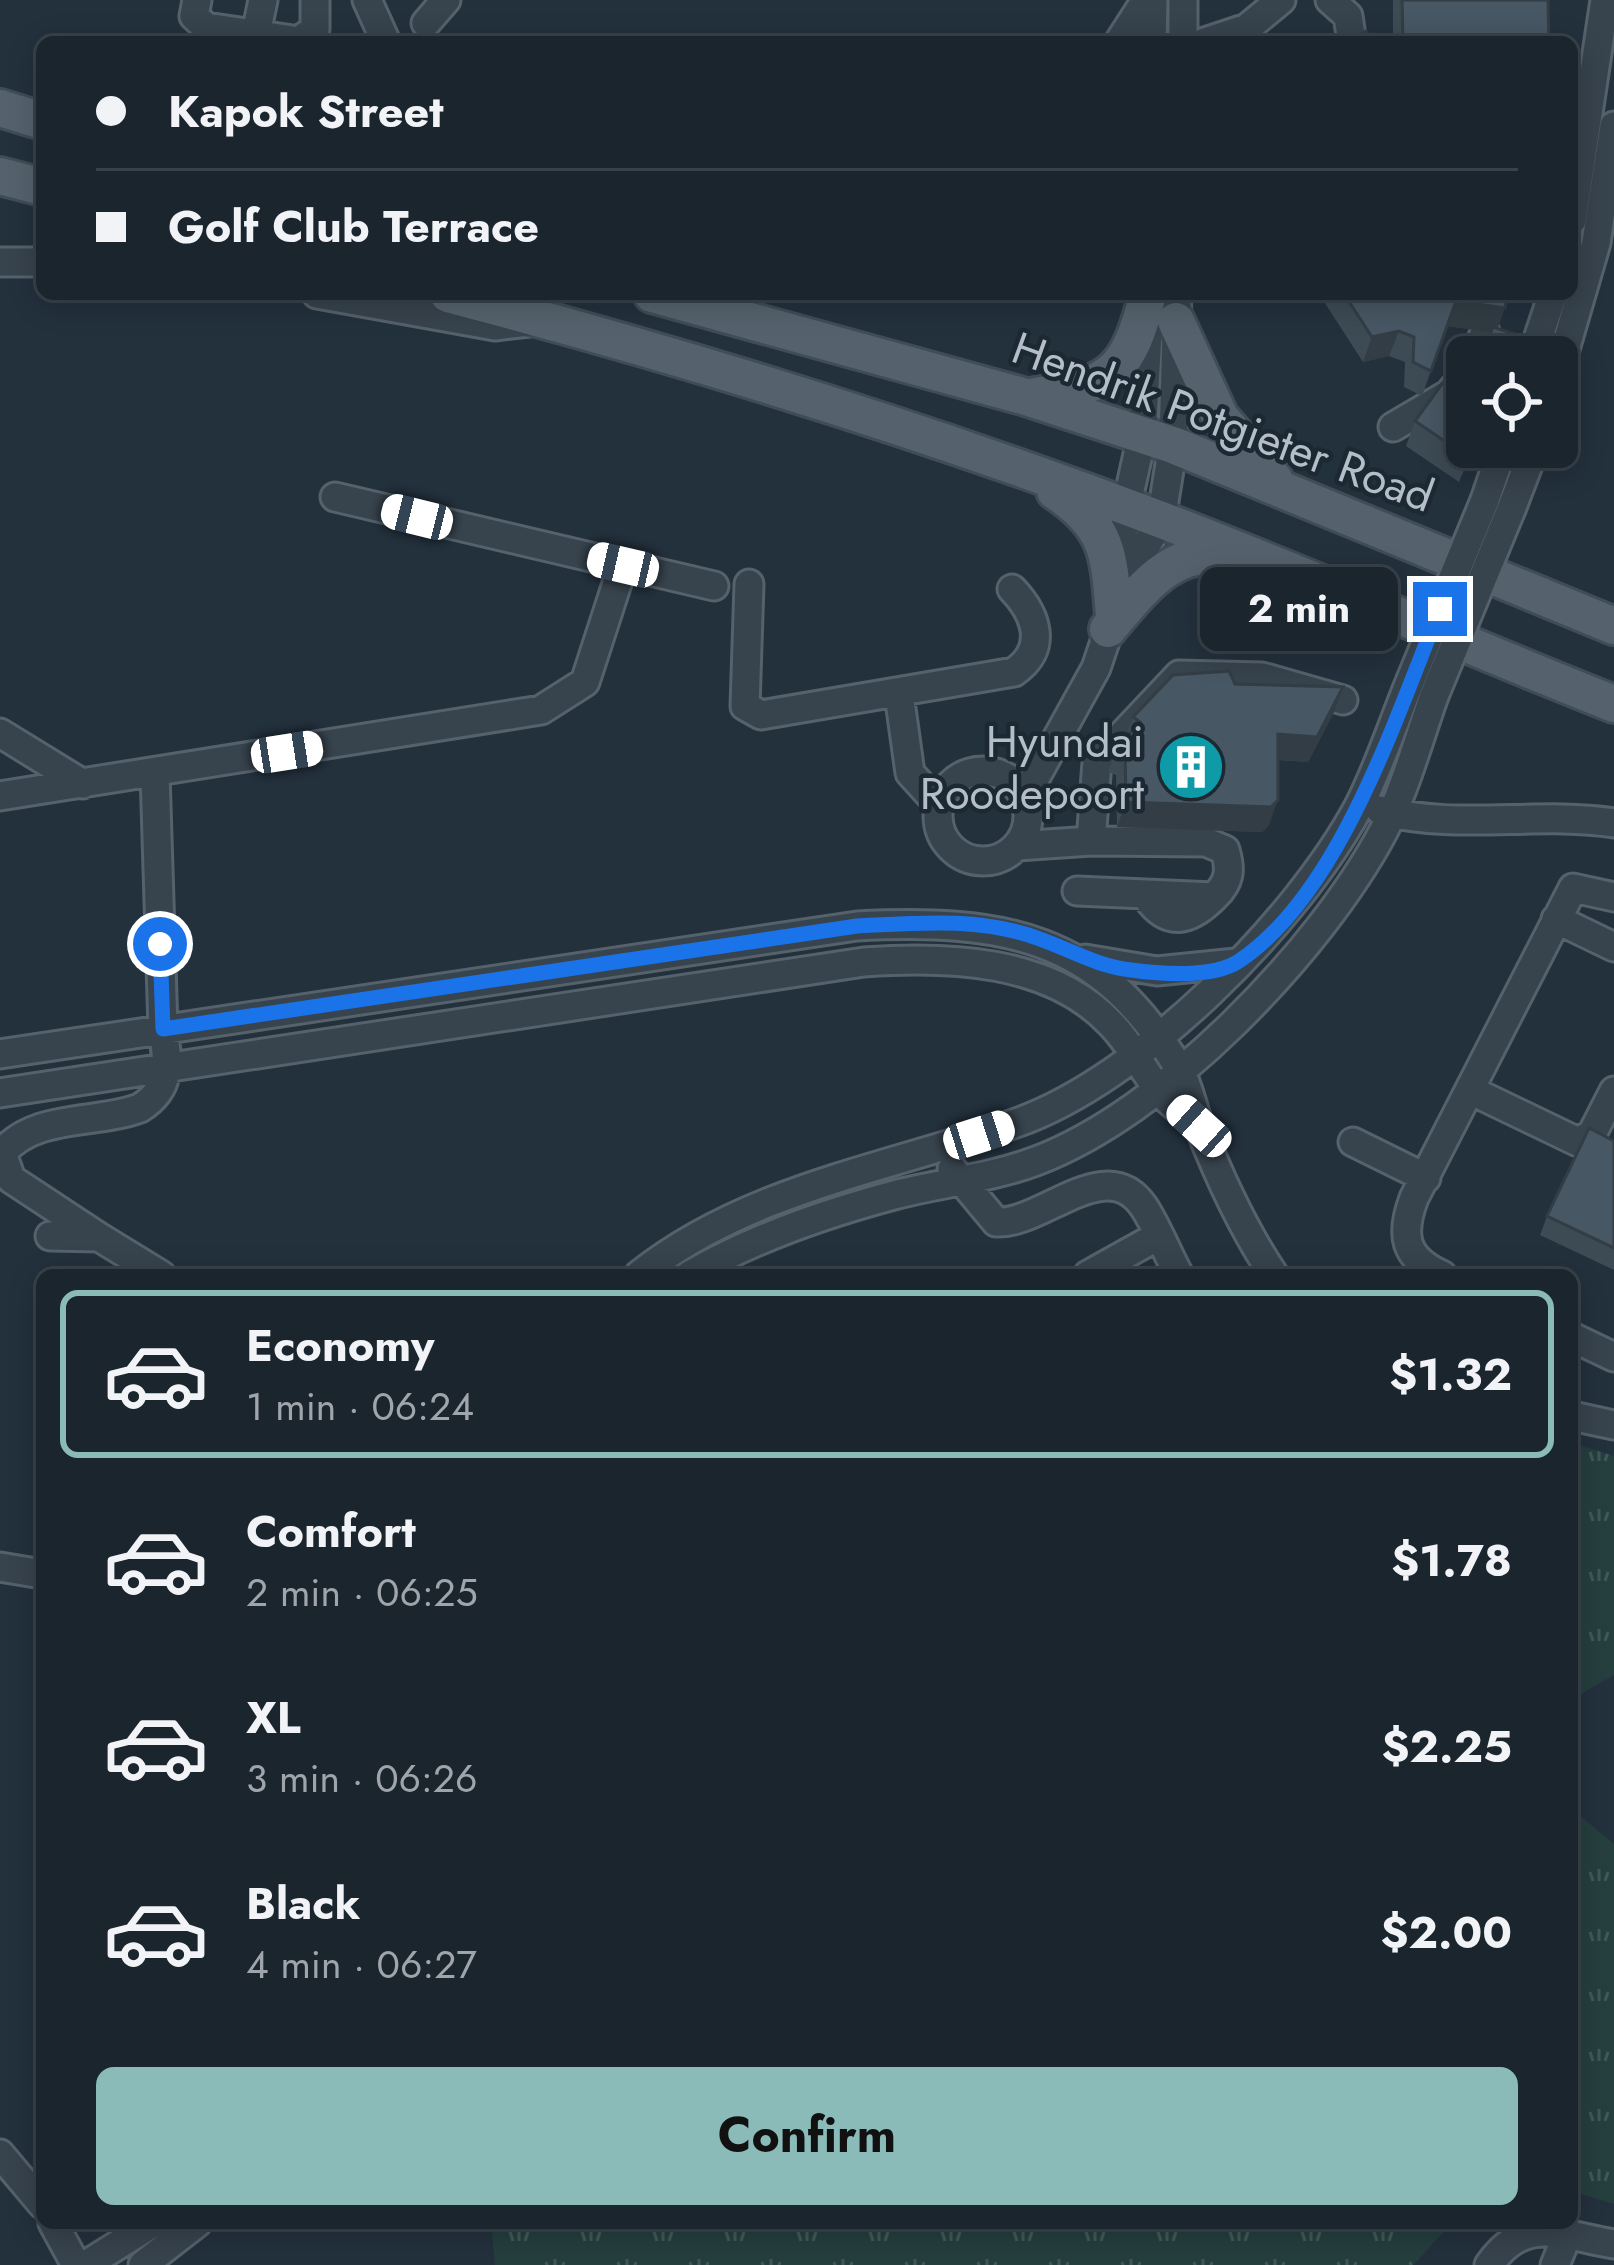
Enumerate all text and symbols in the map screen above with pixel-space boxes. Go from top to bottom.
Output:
text: Kapok Street [168,79,444,144]
text: Golf Club Terrace [168,194,539,259]
street label: Hendrik Potgieter Road [1003,315,1443,529]
map controls [1446,336,1578,468]
button: locate [1446,336,1578,468]
car [378,491,456,543]
car [584,539,662,591]
callout: 2 min [1200,567,1398,651]
text: 2 min [1248,580,1350,637]
route end [1413,582,1467,636]
place label: Hyundai Roodepoort [920,709,1144,826]
car [249,729,325,775]
building icon: Hyundai Roodepoort [1156,732,1226,802]
route start [133,917,187,971]
car [1160,1089,1238,1163]
car [939,1107,1019,1163]
text: Economy [246,1313,434,1378]
icon: car [102,1320,210,1428]
text: $1.32 [1389,1342,1512,1407]
text: 1 min · 06:24 [246,1378,474,1435]
text: Comfort [246,1499,416,1564]
icon: car [102,1506,210,1614]
text: $1.78 [1391,1528,1512,1593]
text: 2 min · 06:25 [246,1564,478,1621]
text: XL [246,1685,301,1750]
icon: car [102,1692,210,1800]
text: $2.25 [1381,1714,1512,1779]
text: 3 min · 06:26 [246,1750,477,1807]
text: Black [246,1871,360,1936]
icon: car [102,1878,210,1986]
text: $2.00 [1380,1900,1512,1965]
text: 4 min · 06:27 [246,1936,477,1993]
button: Confirm [96,2067,1518,2205]

